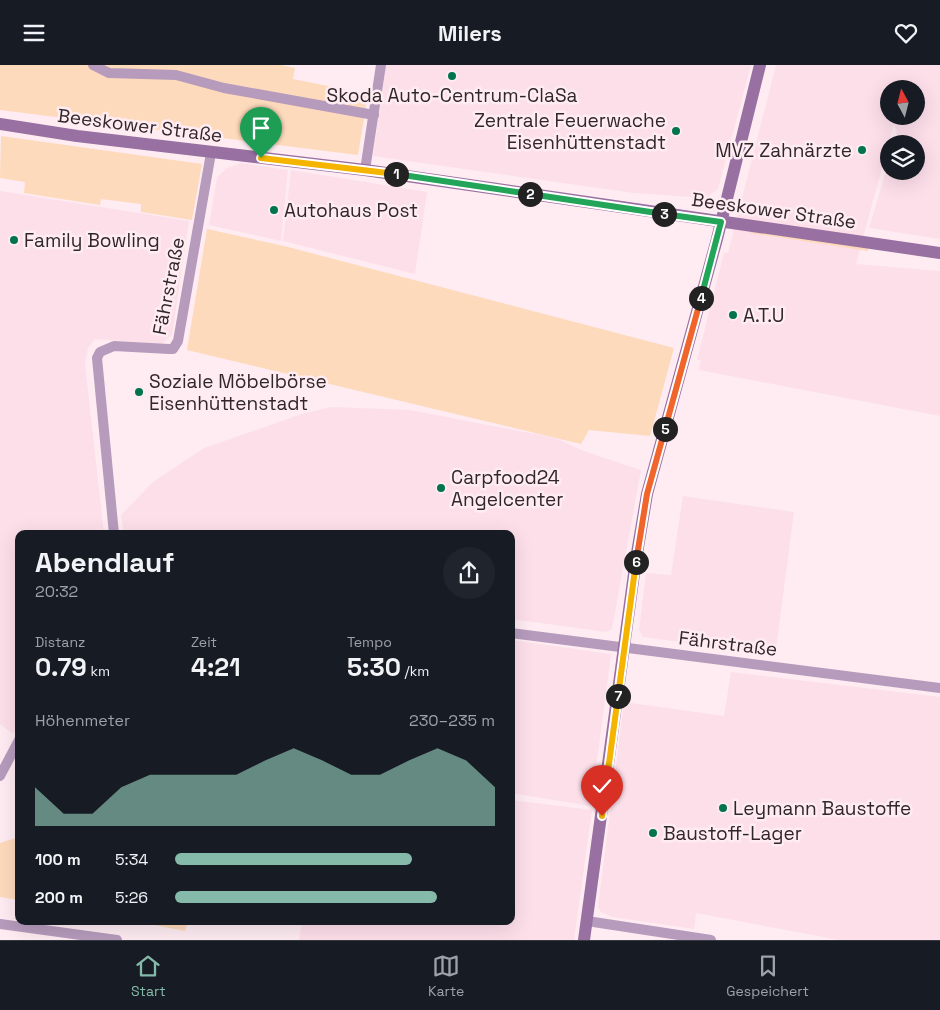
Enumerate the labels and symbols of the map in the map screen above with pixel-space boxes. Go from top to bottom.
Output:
marker: Skoda Auto-Centrum-ClaSa [446,70,458,82]
north arrow [880,80,925,125]
place label: Skoda Auto-Centrum-ClaSa [327,83,578,108]
street label: Beeskower Straße [56,103,224,148]
pin [240,107,282,158]
place label: Zentrale Feuerwache Eisenhüttenstadt [474,108,666,155]
marker: Zentrale Feuerwache Eisenhüttenstadt [670,125,682,137]
place label: MVZ Zahnärzte [715,138,852,163]
marker: MVZ Zahnärzte [856,144,868,156]
pin: 1 [384,161,408,187]
pin: 2 [518,181,542,207]
street label: Beeskower Straße [690,187,858,234]
place label: Autohaus Post [284,198,418,223]
pin: 3 [652,201,676,227]
marker: Autohaus Post [268,204,280,216]
place label: Family Bowling [24,228,160,253]
marker: Family Bowling [8,234,20,246]
street label: Fährstraße [147,235,190,337]
pin: 4 [688,285,714,311]
place label: A.T.U [743,303,784,328]
marker: A.T.U [727,309,739,321]
place label: Soziale Möbelbörse Eisenhüttenstadt [149,369,327,416]
marker: Soziale Möbelbörse Eisenhüttenstadt [133,386,145,398]
pin: 5 [652,417,678,441]
place label: Carpfood24 Angelcenter [451,465,564,512]
marker: Carpfood24 Angelcenter [435,482,447,494]
pin: 6 [624,549,648,575]
street label: Fährstraße [677,625,779,662]
pin: 7 [606,683,630,709]
pin [581,765,623,816]
place label: Leymann Baustoffe [733,796,911,821]
marker: Leymann Baustoffe [717,802,729,814]
place label: Baustoff-Lager [663,821,802,846]
marker: Baustoff-Lager [647,827,659,839]

